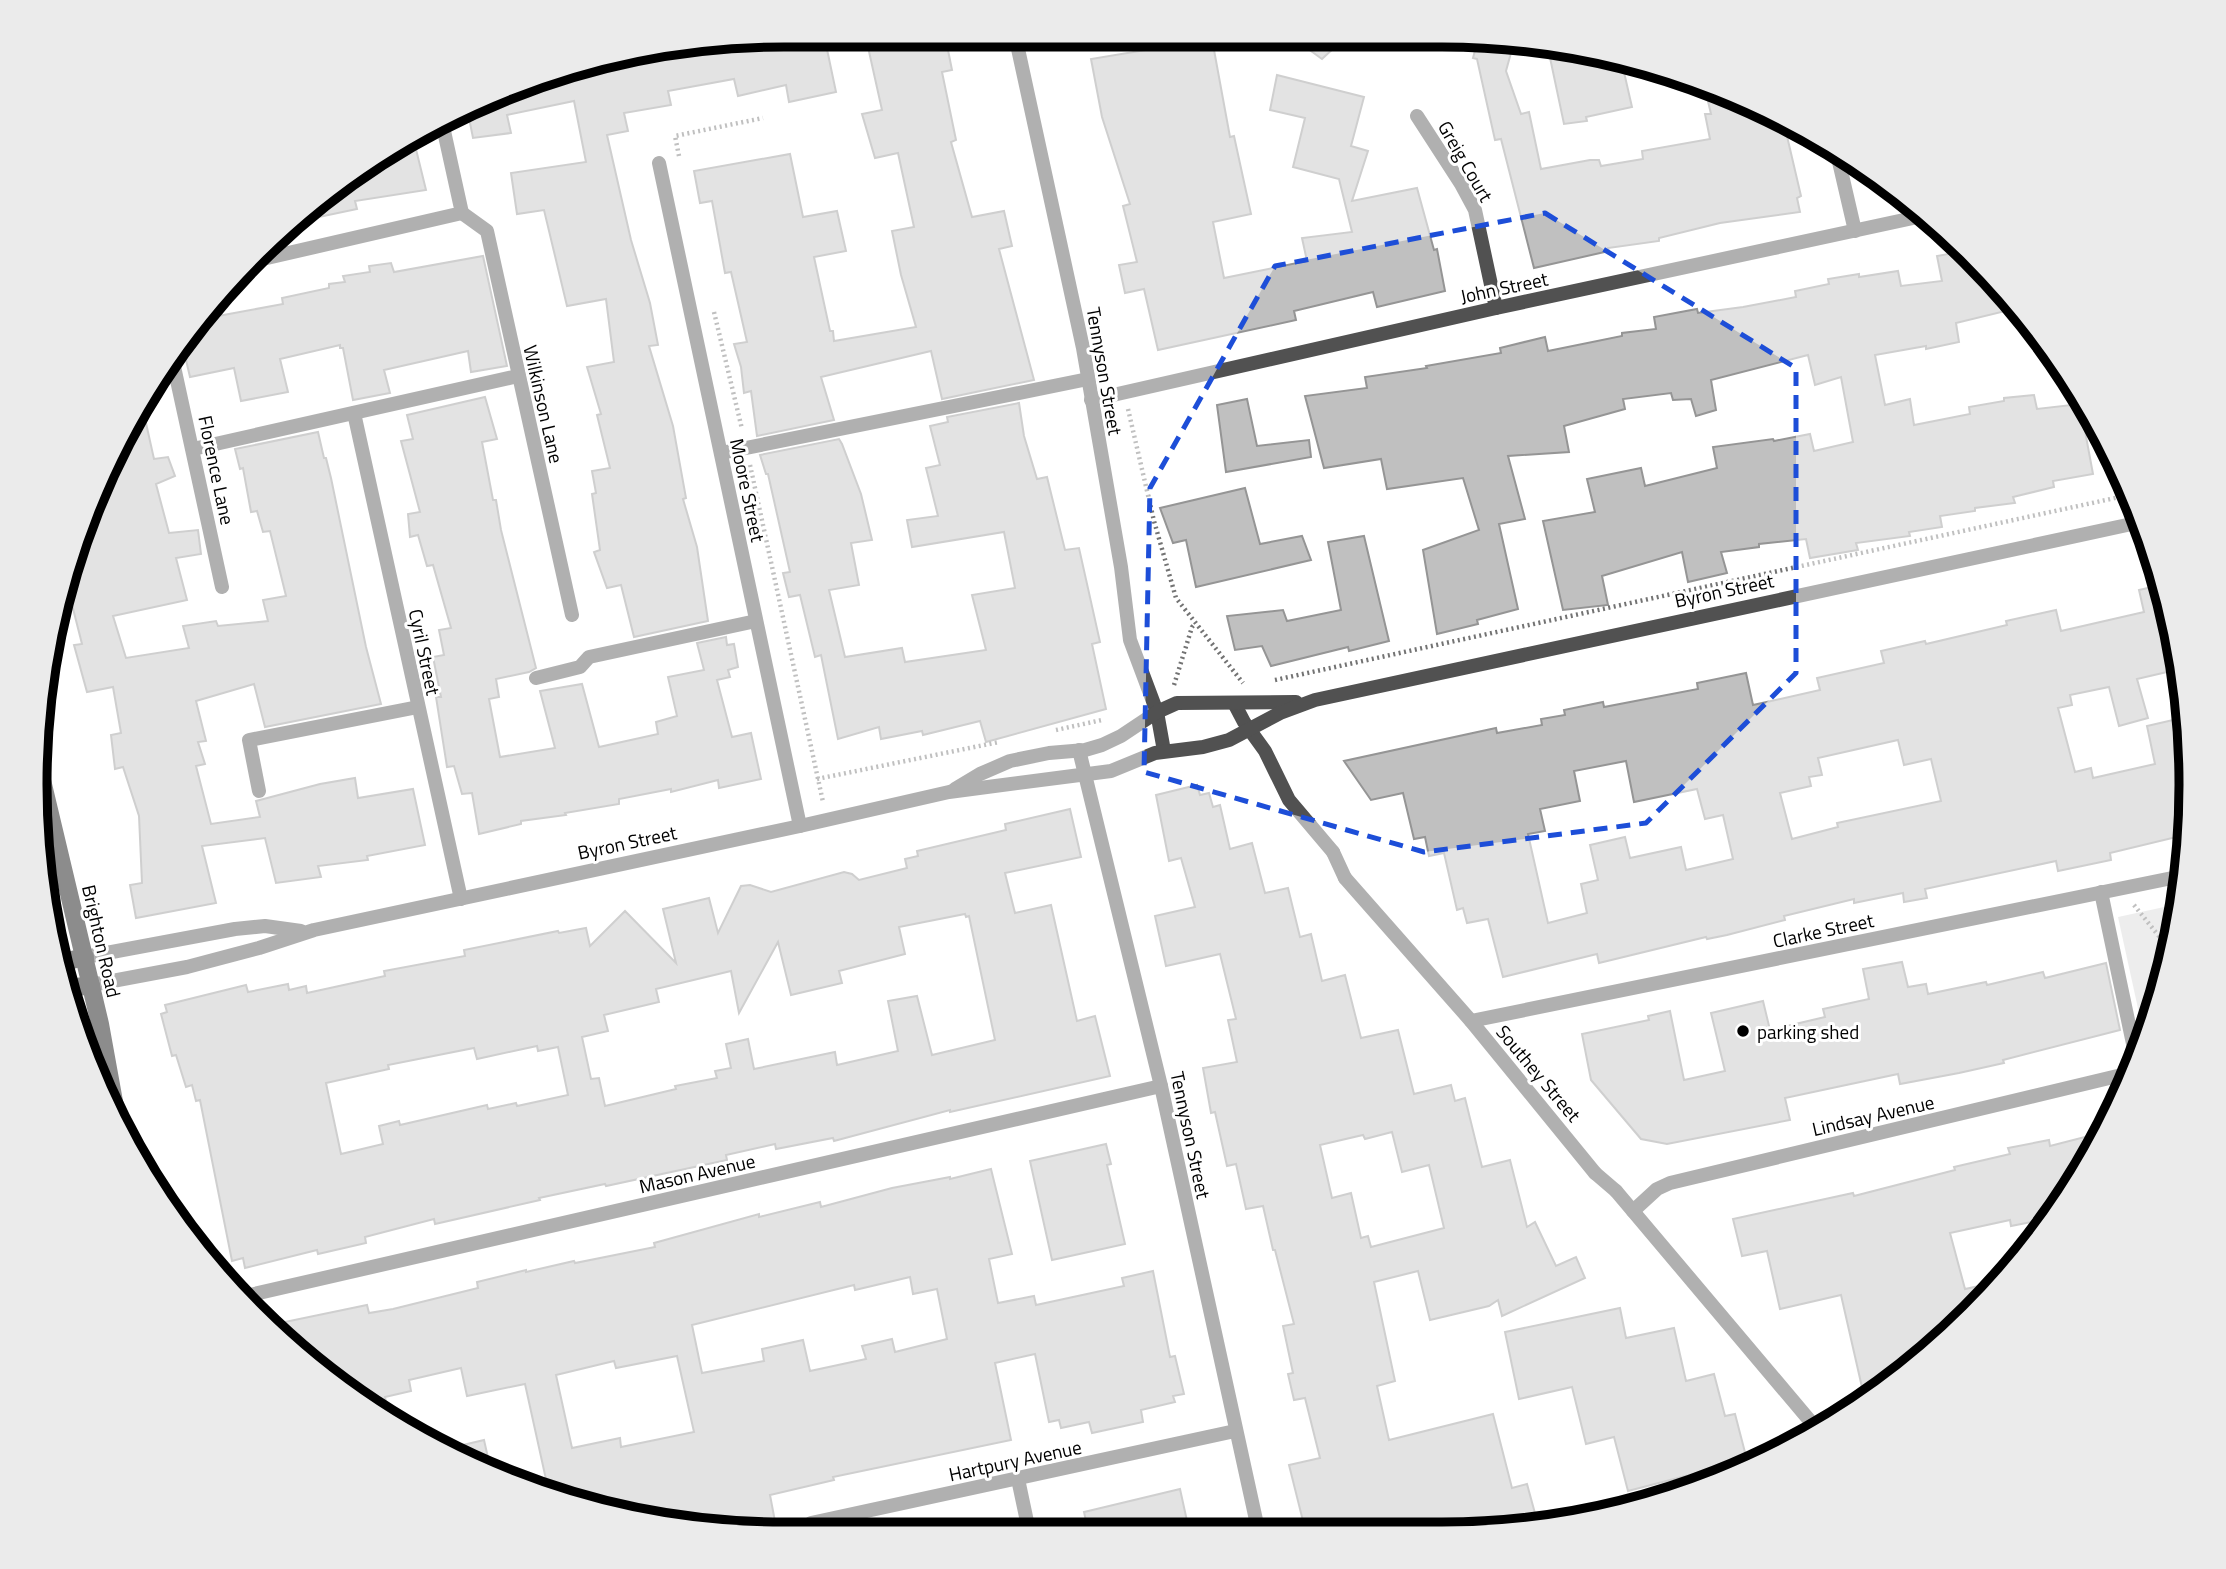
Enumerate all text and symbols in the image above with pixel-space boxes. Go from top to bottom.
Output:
street label: Greig Court [1431,115,1501,207]
street label: John Street [1457,263,1551,310]
street label: Tennyson Street [1079,305,1131,438]
street label: Wilkinson Lane [516,342,572,466]
street label: Florence Lane [191,413,243,527]
street label: Moore Street [723,436,773,545]
street label: Byron Street [1672,565,1777,615]
street label: Cyril Street [402,606,448,698]
street label: Byron Street [575,817,680,867]
street label: Brighton Road [75,882,129,1000]
street label: Clarke Street [1770,905,1876,955]
place label: parking shed [1757,1017,1859,1046]
street label: Southey Street [1490,1018,1589,1128]
marker: parking shed [1735,1023,1751,1039]
street label: Tennyson Street [1163,1069,1219,1202]
street label: Lindsay Avenue [1809,1087,1937,1143]
street label: Mason Avenue [636,1146,758,1200]
street label: Hartpury Avenue [946,1432,1084,1488]

